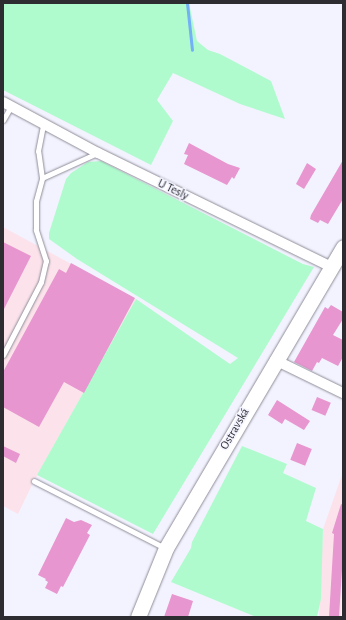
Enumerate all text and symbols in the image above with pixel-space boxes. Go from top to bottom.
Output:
street label: U Tesly [155,176,191,204]
street label: Ostravská [217,406,253,452]

